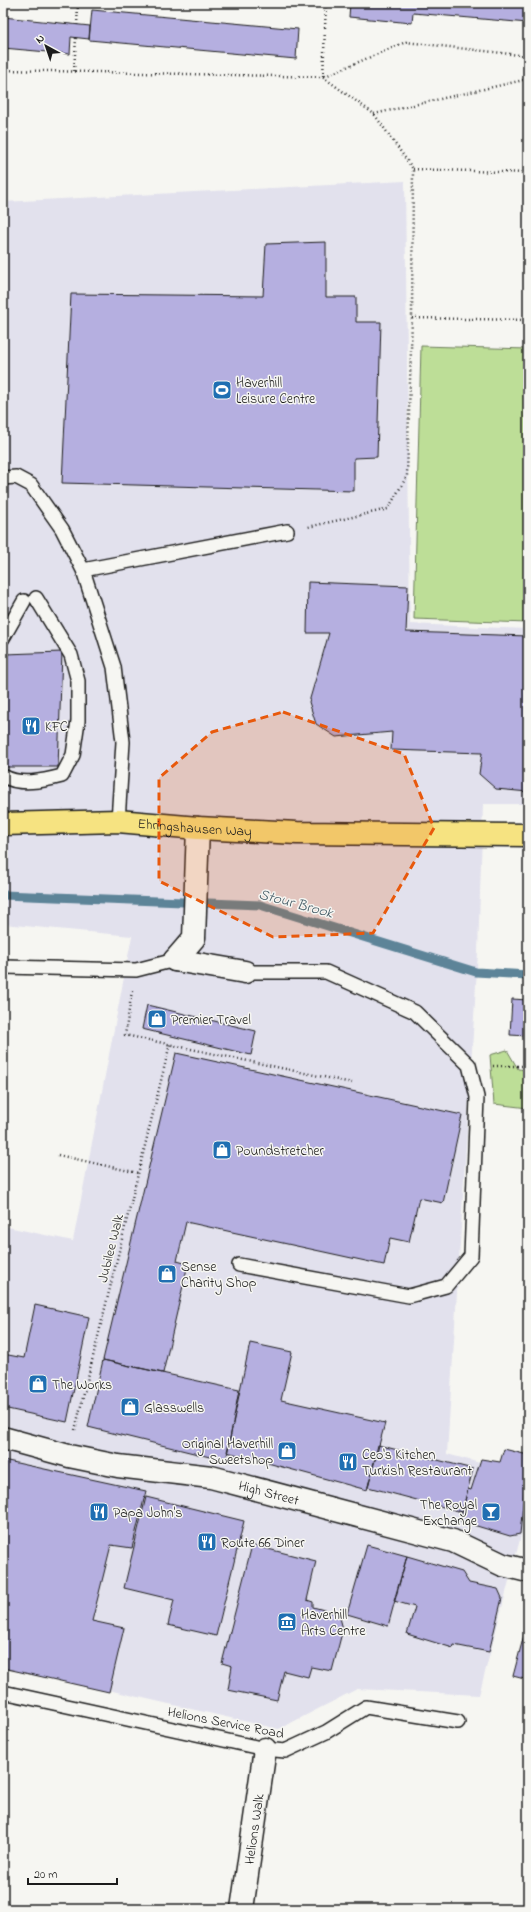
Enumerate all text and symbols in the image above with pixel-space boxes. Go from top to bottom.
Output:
north arrow [26,26,66,66]
text: N [32,31,48,48]
place label: Haverhill Leisure Centre [236,373,316,410]
sports icon: Haverhill Leisure Centre [211,379,233,401]
restaurant icon: KFC [20,715,42,737]
place label: KFC [45,717,68,738]
street label: Ehringshausen Way [137,814,253,844]
water label: Stour Brook [256,884,337,925]
shop icon: Premier Travel [146,1008,168,1030]
place label: Premier Travel [171,1010,251,1031]
shop icon: Poundstretcher [211,1139,233,1161]
place label: Poundstretcher [236,1141,325,1162]
street label: Jubilee Walk [93,1211,130,1285]
place label: Sense Charity Shop [181,1257,257,1295]
shop icon: Sense Charity Shop [156,1263,178,1285]
shop icon: The Works [27,1373,49,1395]
place label: The Works [52,1375,112,1396]
shop icon: Glasswells [119,1396,141,1418]
place label: Glasswells [144,1398,204,1419]
place label: Original Haverhill Sweetshop [182,1434,273,1471]
shop icon: Original Haverhill Sweetshop [276,1440,298,1462]
place label: Ceo's Kitchen Turkish Restaurant [362,1445,473,1482]
restaurant icon: Ceo's Kitchen Turkish Restaurant [337,1451,359,1473]
street label: High Street [236,1476,301,1512]
place label: The Royal Exchange [420,1495,478,1533]
restaurant icon: Papa John's [88,1501,110,1523]
bar icon: The Royal Exchange [480,1501,502,1523]
place label: Papa John's [113,1503,182,1524]
restaurant icon: Route 66 Diner [196,1531,218,1553]
place label: Route 66 Diner [221,1533,305,1554]
place label: Haverhill Arts Centre [301,1605,366,1642]
museum icon: Haverhill Arts Centre [276,1611,298,1633]
street label: Helions Service Road [166,1702,286,1745]
street label: Helions Walk [240,1792,271,1866]
scale bar [28,1860,117,1886]
text: 20 m [34,1866,57,1884]

